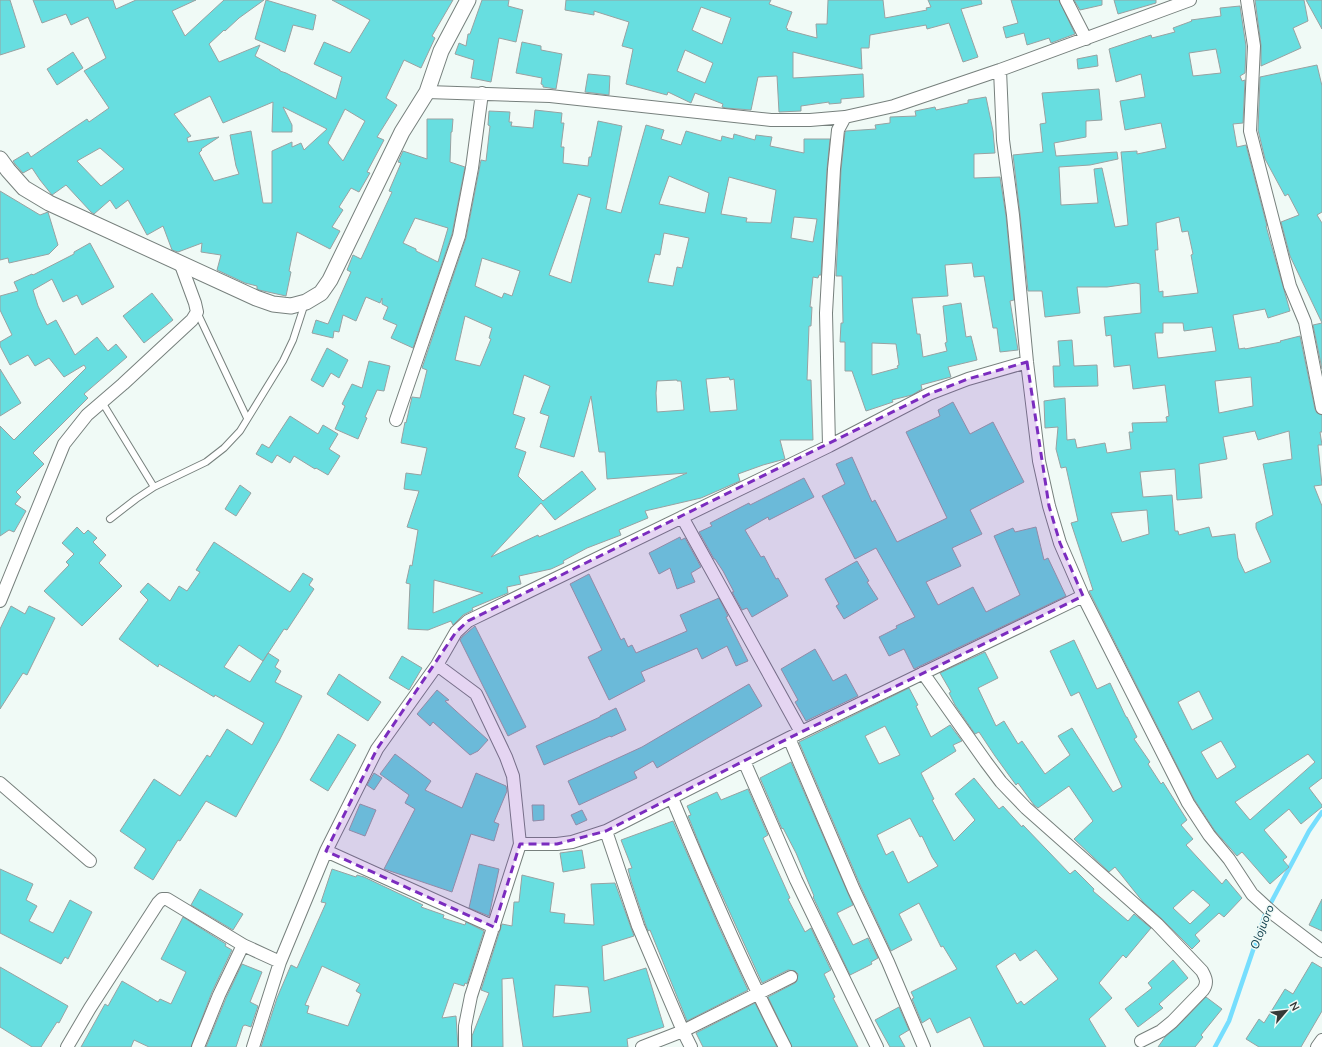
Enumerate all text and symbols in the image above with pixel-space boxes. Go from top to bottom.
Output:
water label: Olojuoro [1246,902,1278,952]
north arrow [1266,991,1306,1031]
text: N [1286,999,1303,1014]

